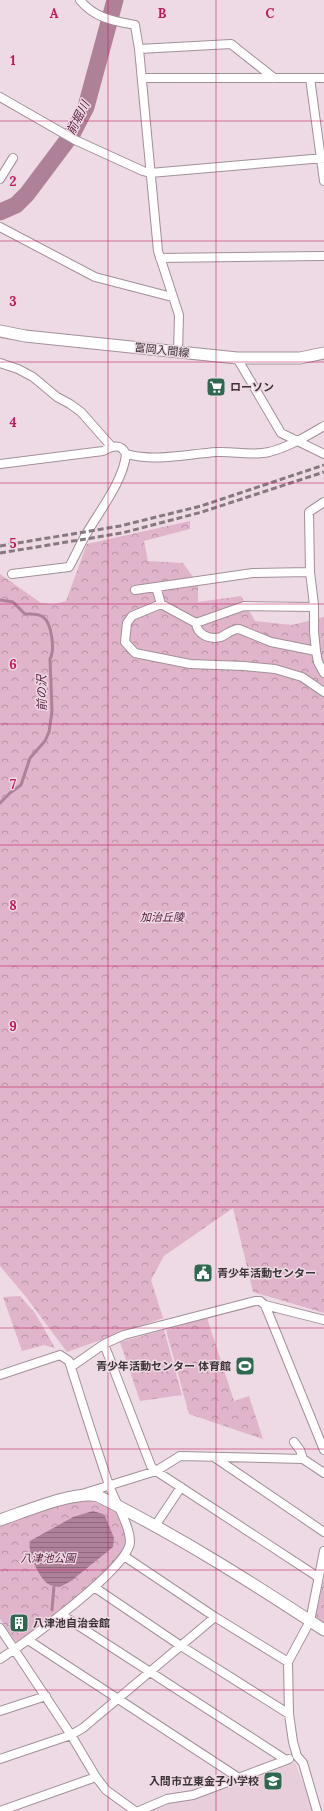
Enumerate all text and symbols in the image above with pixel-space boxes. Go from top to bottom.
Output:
text: A [50,5,59,22]
text: B [158,5,167,22]
text: C [266,5,275,22]
text: 1 [10,52,16,69]
water label: 前堀川 [63,97,93,137]
text: 2 [10,173,17,190]
text: 3 [9,293,17,310]
street label: 富岡入間線 [134,340,190,360]
supermarket icon: ローソン [205,376,227,398]
place label: ローソン [230,380,274,394]
text: 4 [9,414,17,431]
text: 5 [9,535,17,552]
text: 6 [9,656,17,673]
water label: 前の沢 [34,673,49,711]
text: 7 [10,776,16,793]
text: 8 [9,897,17,914]
park label: 加治丘陵 [140,910,186,924]
text: 9 [9,1018,17,1035]
public building icon: 青少年活動センター [192,1262,214,1284]
place label: 青少年活動センター [217,1266,316,1280]
sports icon: 青少年活動センター 体育館 [234,1355,256,1377]
place label: 青少年活動センター 体育館 [96,1359,231,1373]
park label: 八津池公園 [21,1551,77,1565]
building icon: 八津池自治会館 [8,1612,30,1634]
place label: 八津池自治会館 [33,1616,110,1630]
school or university icon: 入間市立東金子小学校 [262,1770,284,1792]
place label: 入間市立東金子小学校 [149,1774,259,1788]

